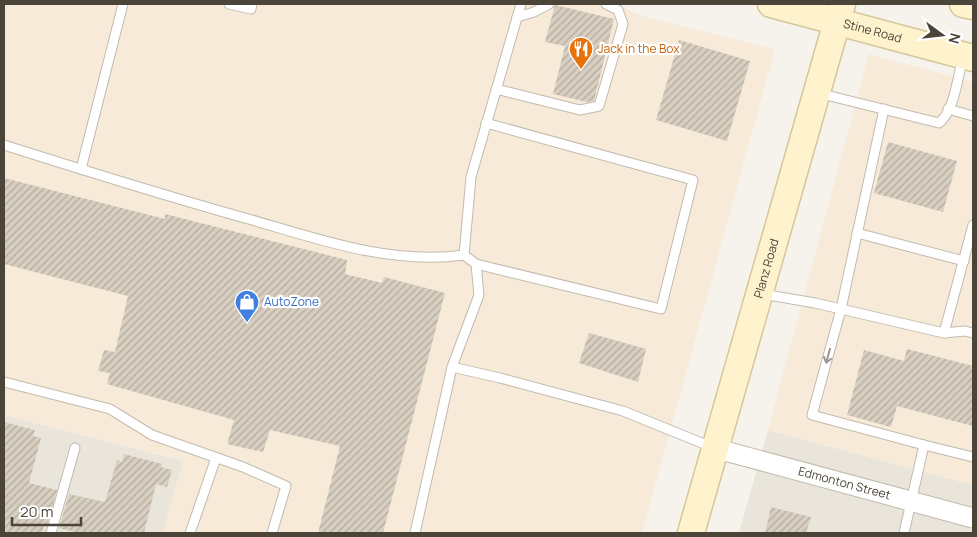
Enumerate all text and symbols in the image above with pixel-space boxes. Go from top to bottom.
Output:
north arrow [917,10,967,60]
street label: Stine Road [841,15,904,47]
text: N [945,31,966,46]
restaurant icon: Jack in the Box [568,36,594,70]
place label: Jack in the Box [598,40,680,57]
street label: Planz Road [749,237,783,300]
shop icon: AutoZone [234,289,260,323]
place label: AutoZone [264,293,319,310]
one-way arrow [823,348,832,364]
street label: Edmonton Street [796,462,893,503]
scale bar [12,494,81,526]
text: 20 m [20,501,53,522]

